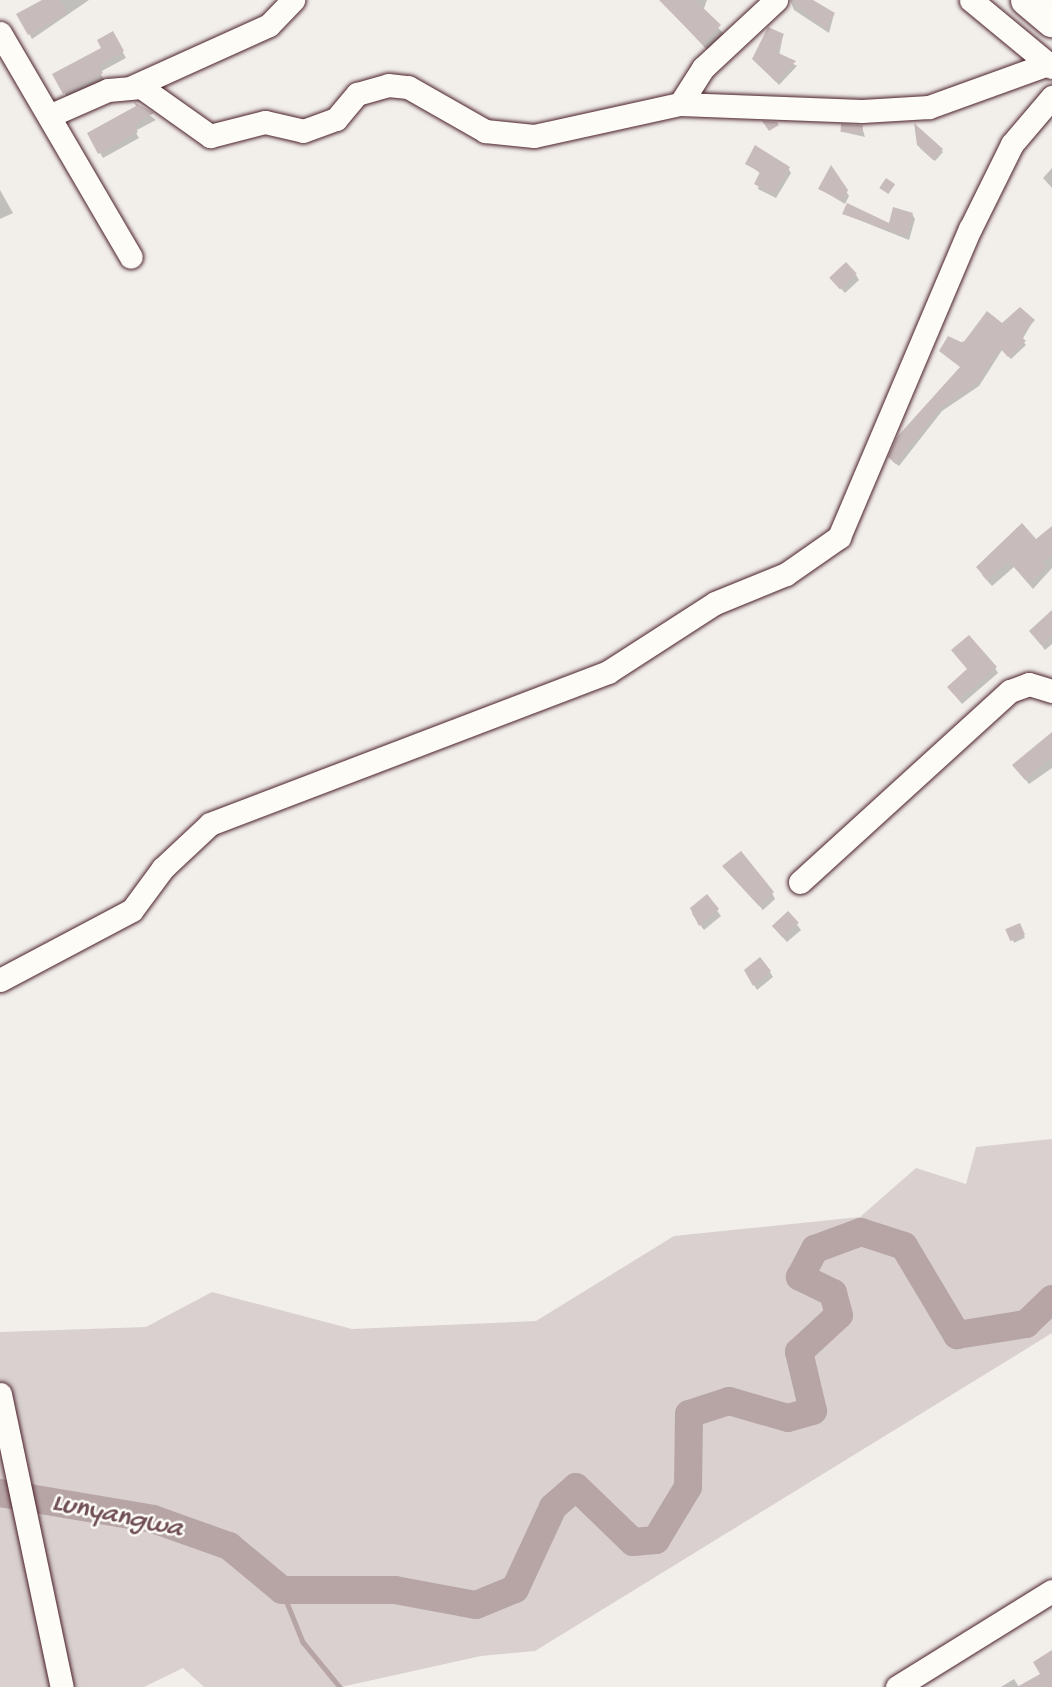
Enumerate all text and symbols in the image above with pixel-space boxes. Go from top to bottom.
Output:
water label: Lunyangwa [49,1487,185,1547]

